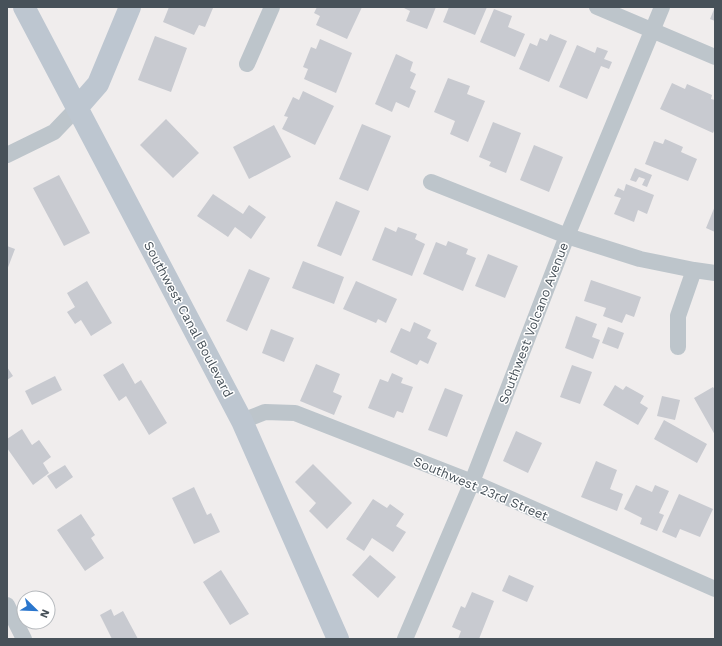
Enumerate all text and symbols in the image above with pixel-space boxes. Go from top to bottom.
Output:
street label: Southwest Canal Boulevard [141,239,236,400]
street label: Southwest Volcano Avenue [496,240,571,406]
street label: Southwest 23rd Street [411,453,551,524]
north arrow [16,590,56,630]
text: N [37,607,52,620]

